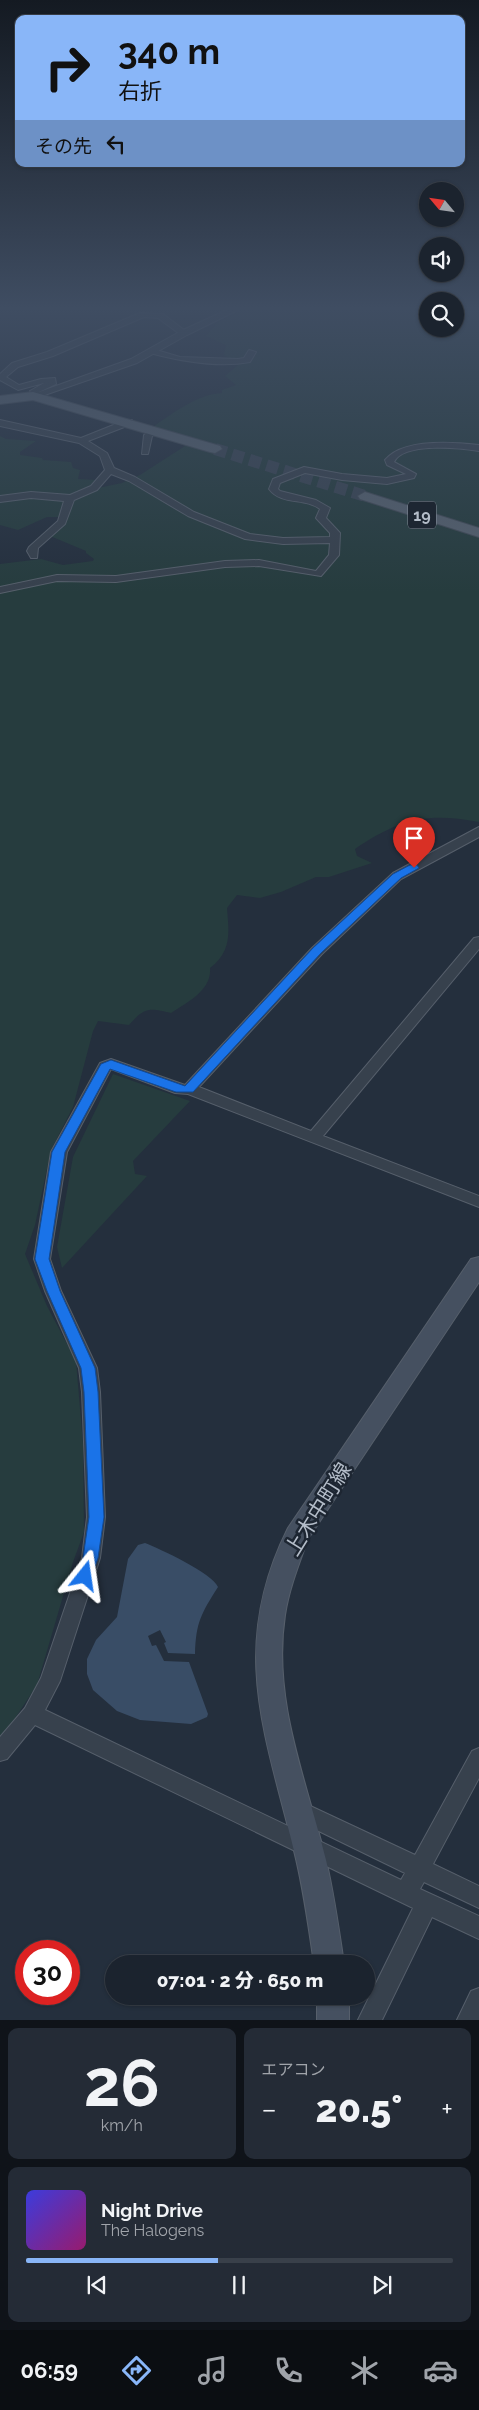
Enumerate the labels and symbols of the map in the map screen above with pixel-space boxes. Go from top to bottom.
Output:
north arrow [419,182,464,228]
road number: 19 [408,502,436,528]
pin [393,817,435,868]
street label: 上木中町線 [280,1458,356,1560]
position arrow [58,1549,110,1601]
speed limit sign: 30 [15,1940,80,2005]

